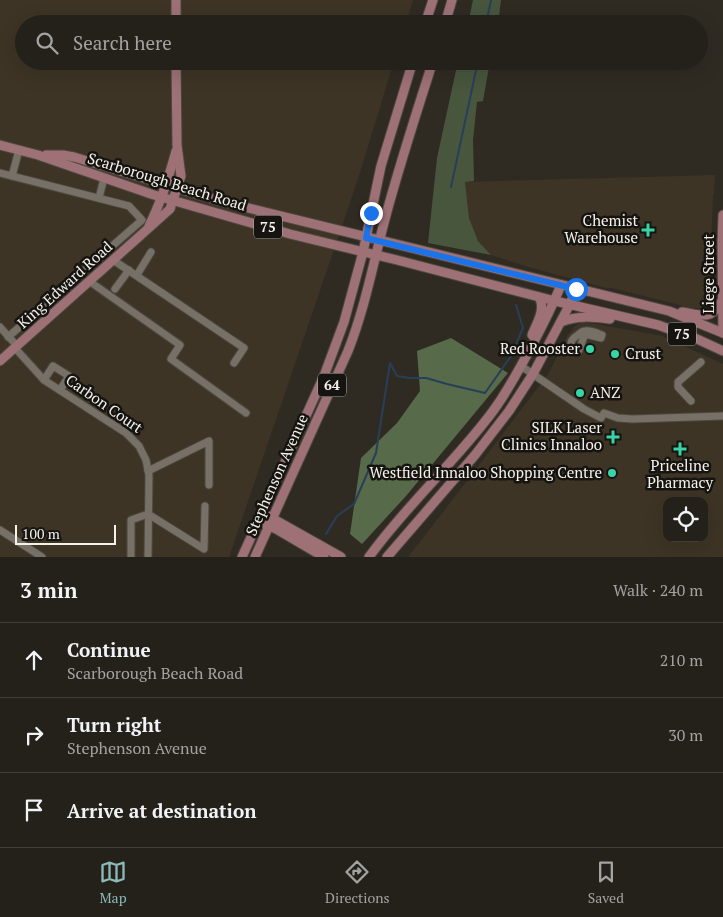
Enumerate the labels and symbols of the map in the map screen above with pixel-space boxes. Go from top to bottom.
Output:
street label: Scarborough Beach Road [85,147,249,215]
route end [360,202,383,225]
place label: Chemist Warehouse [564,210,638,247]
road number: 75 [254,216,282,238]
marker: Chemist Warehouse [642,224,654,236]
street label: Liege Street [698,234,718,314]
street label: King Edward Road [13,236,116,332]
route start [565,278,588,301]
road number: 75 [668,322,696,346]
place label: Red Rooster [500,338,580,358]
marker: Red Rooster [584,343,596,355]
place label: Crust [625,343,662,363]
marker: Crust [609,348,621,360]
street label: Carbon Court [62,369,147,437]
road number: 64 [318,374,346,396]
place label: ANZ [590,382,620,402]
marker: ANZ [574,387,586,399]
street label: Stephenson Avenue [240,411,312,539]
place label: SILK Laser Clinics Innaloo [501,417,602,454]
marker: SILK Laser Clinics Innaloo [606,430,620,444]
marker: Priceline Pharmacy [674,443,686,455]
place label: Priceline Pharmacy [647,455,714,492]
place label: Westfield Innaloo Shopping Centre [369,462,602,482]
marker: Westfield Innaloo Shopping Centre [606,467,618,479]
scale bar [15,522,116,545]

